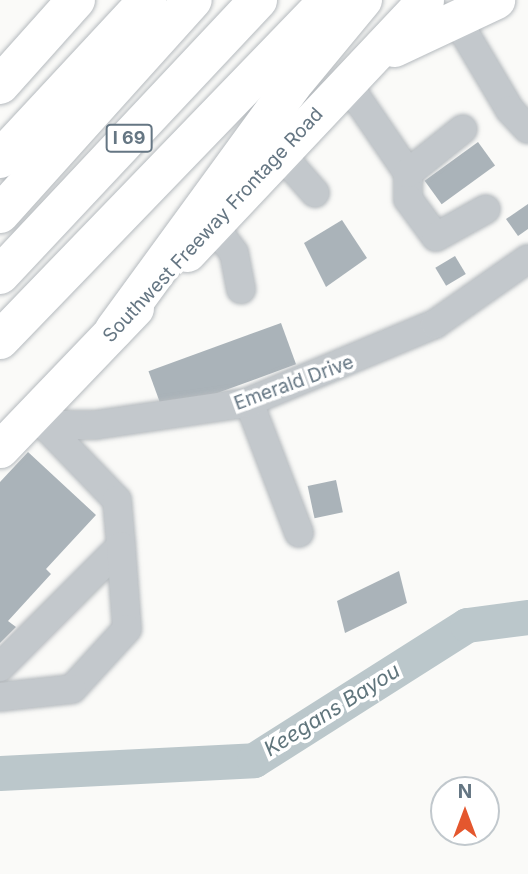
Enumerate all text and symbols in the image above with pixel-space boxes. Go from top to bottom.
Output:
street label: Southwest Freeway Frontage Road [98,103,328,347]
road number: I 69 [104,124,154,153]
street label: Emerald Drive [231,351,357,415]
water label: Keegans Bayou [259,658,405,762]
north arrow [430,776,500,846]
text: N [458,780,472,803]

